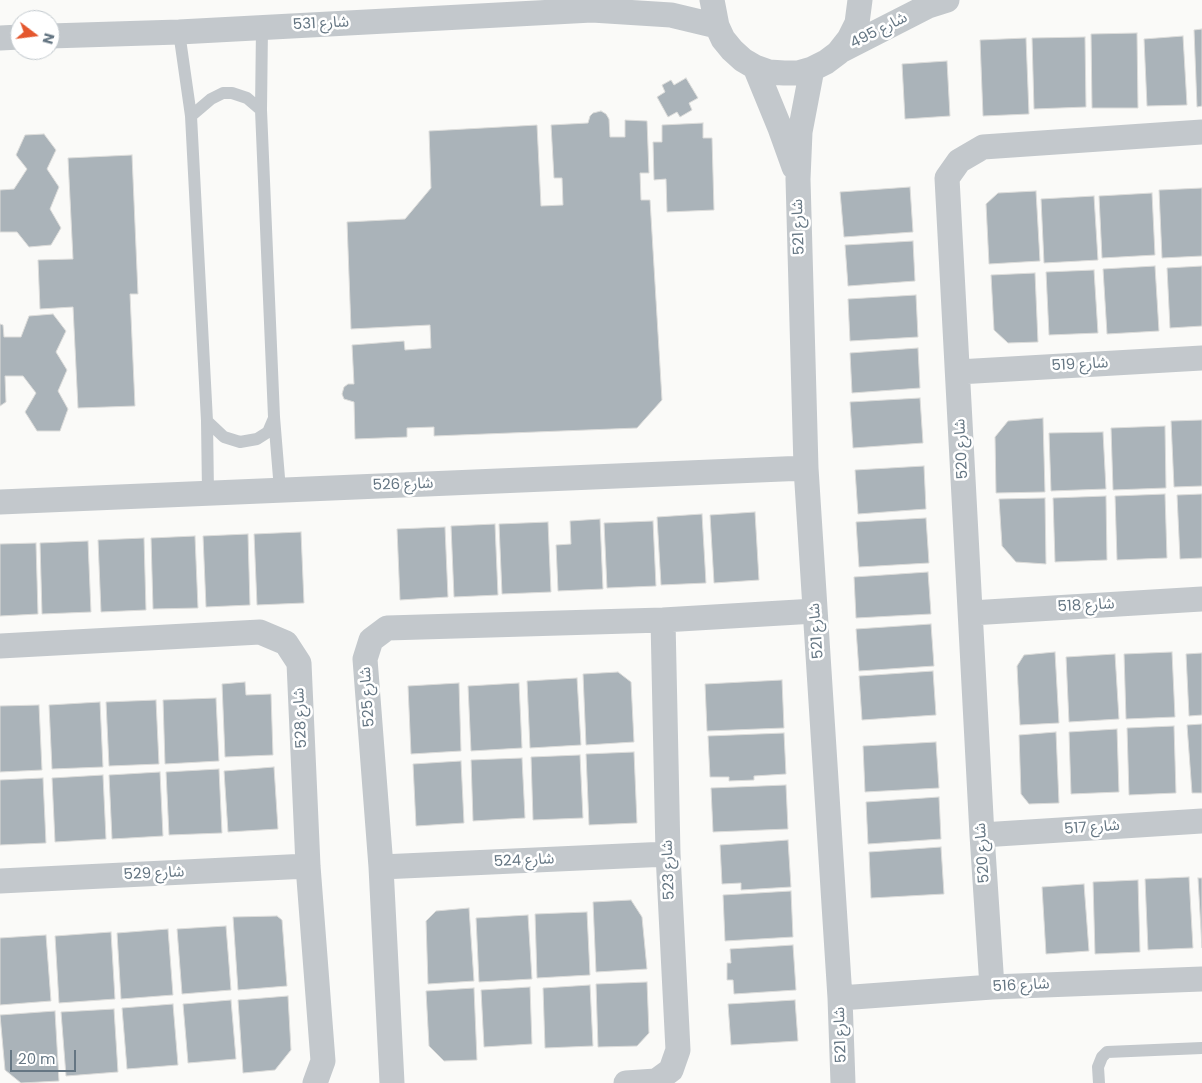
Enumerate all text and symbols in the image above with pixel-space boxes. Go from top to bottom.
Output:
street label: شارع 495 [847,9,911,53]
north arrow [10,10,60,60]
street label: شارع 531 [292,14,350,34]
text: N [38,31,60,46]
street label: شارع 521 [789,199,809,255]
street label: شارع 519 [1051,355,1109,375]
street label: شارع 520 [951,418,973,480]
street label: شارع 526 [372,475,434,495]
street label: شارع 518 [1057,596,1115,616]
street label: شارع 521 [806,602,828,660]
street label: شارع 525 [357,666,379,728]
street label: شارع 528 [290,687,312,749]
street label: شارع 517 [1064,817,1120,839]
street label: شارع 520 [972,822,994,884]
street label: شارع 523 [659,840,679,900]
street label: شارع 524 [493,850,555,872]
street label: شارع 529 [123,863,185,885]
street label: شارع 516 [992,976,1050,996]
street label: شارع 521 [831,1007,851,1063]
scale bar [12,1040,79,1072]
text: 20 m [18,1048,56,1069]

